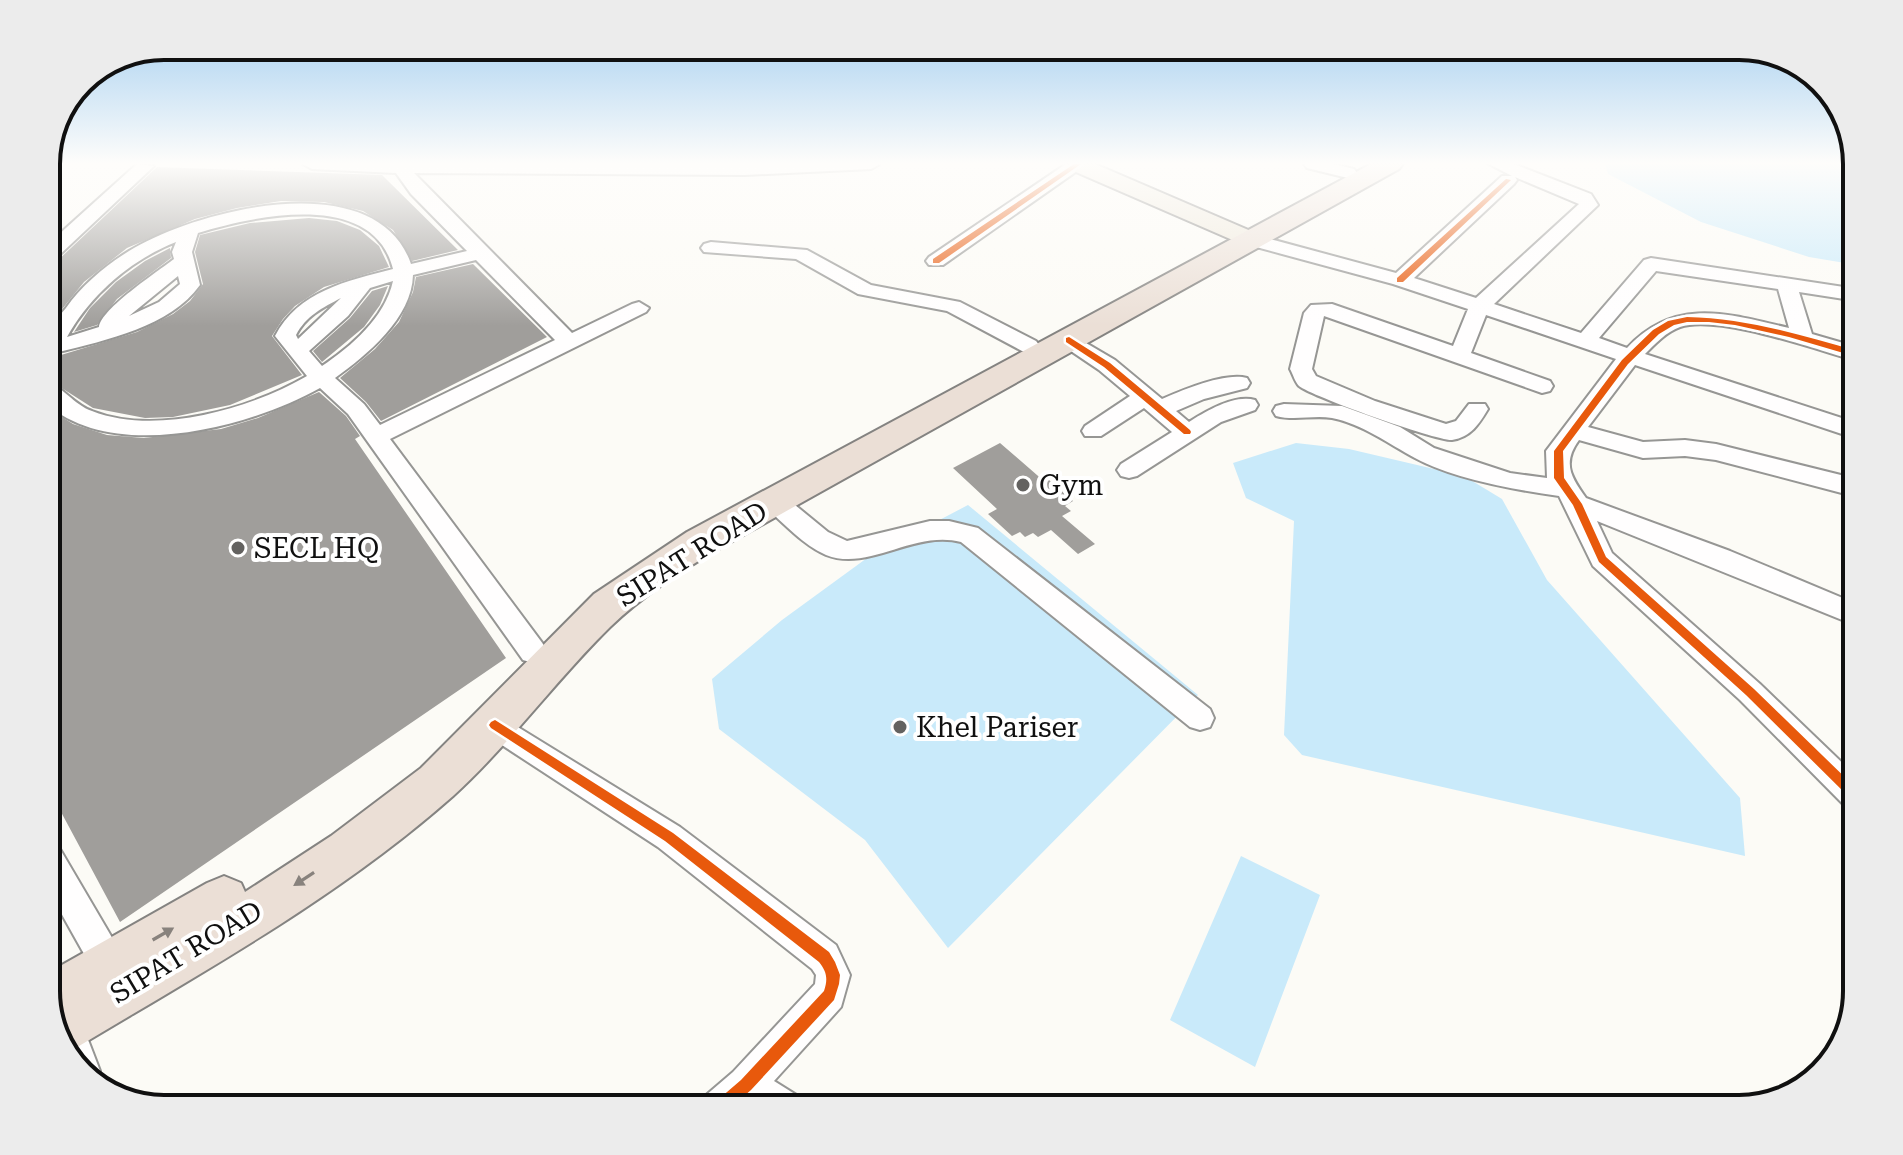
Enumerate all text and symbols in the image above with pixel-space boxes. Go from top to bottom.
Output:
place label: Gym [1039,469,1103,502]
marker: Gym [1014,476,1032,494]
street label: SIPAT ROAD [611,495,773,613]
place label: SECL HQ [254,532,379,565]
marker: SECL HQ [229,539,247,557]
place label: Khel Pariser [916,711,1078,744]
marker: Khel Pariser [891,718,909,736]
one-way arrow [293,872,315,886]
street label: SIPAT ROAD [104,894,268,1010]
one-way arrow [152,927,174,941]

